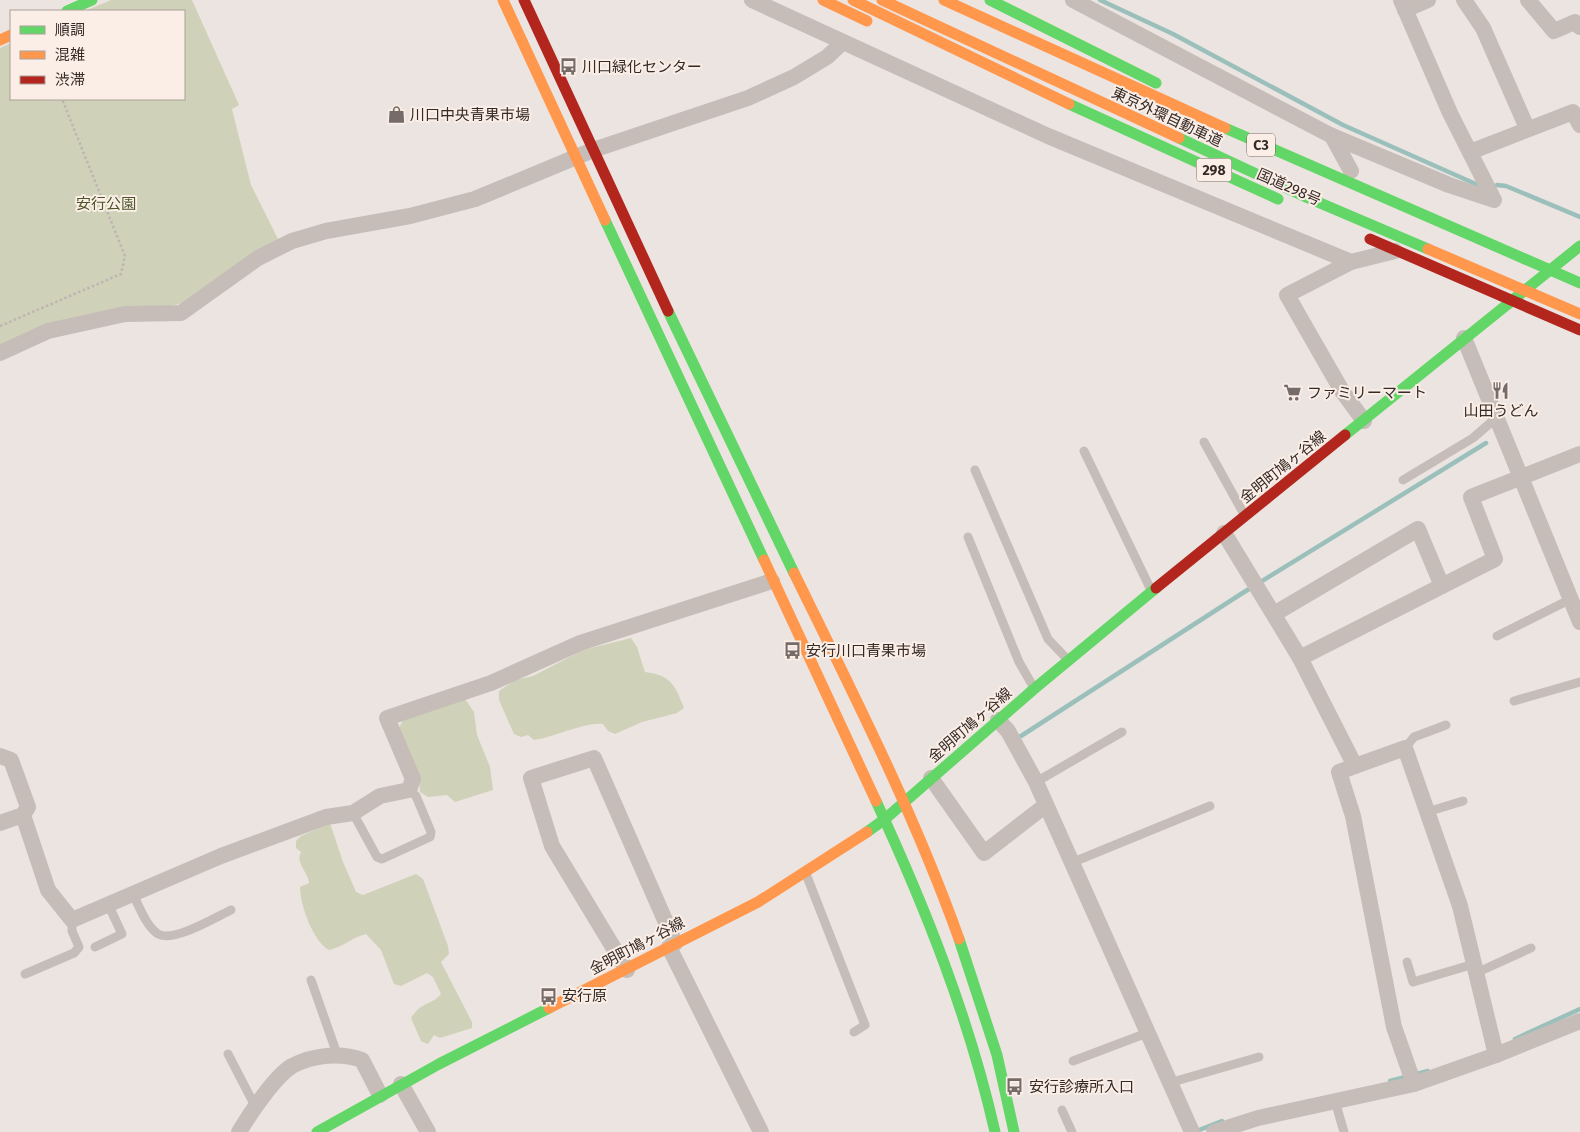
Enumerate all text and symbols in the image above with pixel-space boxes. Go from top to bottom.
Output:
legend [10,10,185,100]
text: 順調 [55,21,85,39]
text: 混雑 [55,46,85,64]
bus stop icon: 川口緑化センター [558,57,578,77]
place label: 川口緑化センター [582,58,702,76]
text: 渋滞 [55,71,85,89]
street label: 東京外環自動車道 [1109,83,1225,151]
shop icon: 川口中央青果市場 [386,105,406,125]
place label: 川口中央青果市場 [410,106,530,124]
road number: C3 [1247,134,1275,156]
road number: 298 [1196,158,1232,182]
street label: 国道298号 [1254,165,1324,209]
park label: 安行公園 [76,195,136,213]
restaurant icon: 山田うどん [1491,380,1511,400]
supermarket icon: ファミリーマート [1283,383,1303,403]
place label: ファミリーマート [1307,384,1427,402]
place label: 山田うどん [1463,402,1539,420]
street label: 金明町鳩ヶ谷線 [1237,427,1329,507]
bus stop icon: 安行川口青果市場 [782,641,802,661]
place label: 安行川口青果市場 [806,642,926,660]
street label: 金明町鳩ヶ谷線 [924,684,1016,766]
street label: 金明町鳩ヶ谷線 [586,913,688,979]
bus stop icon: 安行原 [538,986,558,1006]
place label: 安行原 [562,987,607,1005]
bus stop icon: 安行診療所入口 [1005,1077,1025,1097]
place label: 安行診療所入口 [1029,1078,1134,1096]

